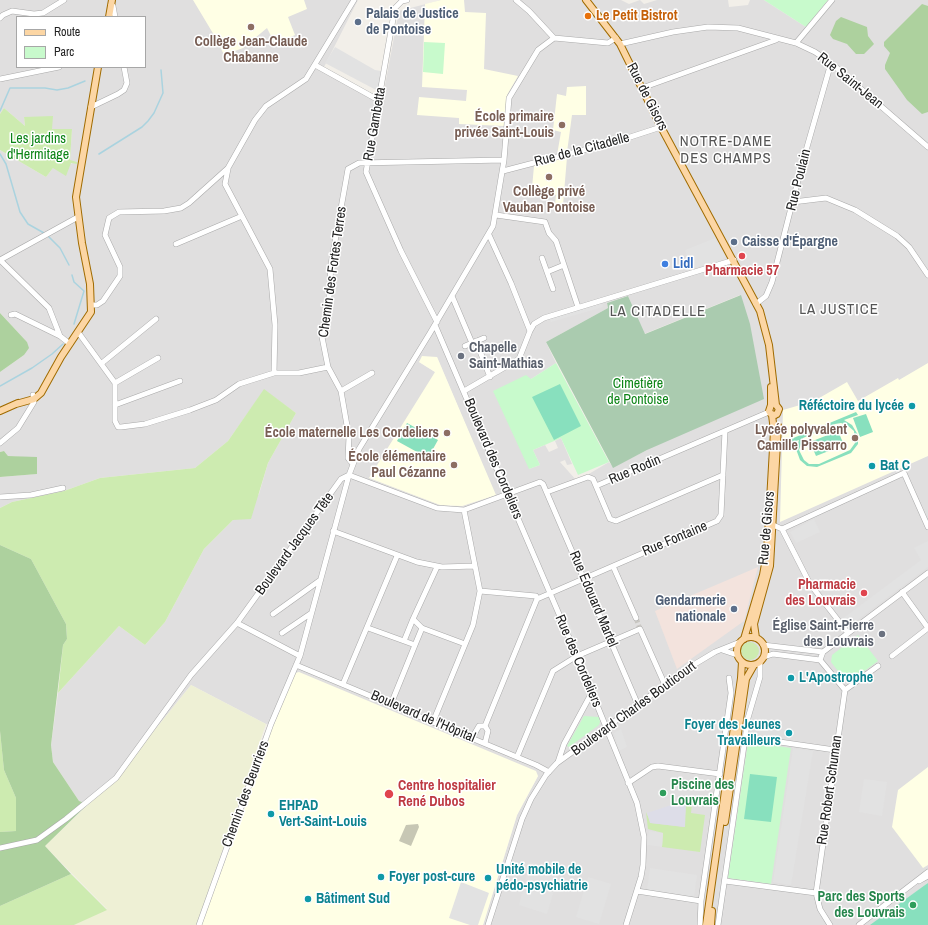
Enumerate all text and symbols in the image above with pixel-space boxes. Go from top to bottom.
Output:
place label: Palais de Justice de Pontoise [366,6,459,38]
place label: Le Petit Bistrot [596,8,678,24]
marker: Le Petit Bistrot [583,11,593,21]
legend [16,16,146,68]
marker: Palais de Justice de Pontoise [353,17,363,27]
marker: Collège Jean-Claude Chabanne [246,22,256,32]
text: Route [54,24,80,40]
place label: Collège Jean-Claude Chabanne [195,34,307,66]
text: Parc [54,44,74,60]
street label: Rue Saint-Jean [814,49,886,113]
street label: Rue de Gisors [623,60,671,134]
street label: Rue Gambetta [360,86,390,162]
place label: École primaire privée Saint-Louis [454,109,554,142]
marker: École primaire privée Saint-Louis [557,120,567,130]
street label: Rue de la Citadelle [533,129,631,171]
park label: Les jardins d'Hermitage [7,131,69,164]
district label: NOTRE-DAME DES CHAMPS [680,133,772,168]
street label: Rue Poulain [783,147,815,213]
marker: Collège privé Vauban Pontoise [544,172,554,182]
place label: Collège privé Vauban Pontoise [503,184,595,216]
street label: Chemin des Fortes Terres [315,205,351,339]
place label: Caisse d'Épargne [742,234,838,250]
marker: Caisse d'Épargne [729,237,739,247]
marker: Pharmacie 57 [737,251,747,261]
place label: Lidl [673,256,693,272]
marker: Lidl [660,259,670,269]
place label: Pharmacie 57 [705,263,779,279]
district label: LA JUSTICE [799,301,879,319]
district label: LA CITADELLE [610,303,706,321]
place label: Chapelle Saint-Mathias [469,340,544,372]
marker: Chapelle Saint-Mathias [456,351,466,361]
park label: Cimetière de Pontoise [607,376,669,408]
street label: Boulevard des Cordeliers [460,396,526,522]
place label: Réféctoire du lycée [799,398,904,414]
marker: Réféctoire du lycée [907,401,917,411]
place label: Lycée polyvalent Camille Pissarro [755,422,847,454]
place label: École maternelle Les Cordeliers [265,425,439,441]
marker: École maternelle Les Cordeliers [442,428,452,438]
marker: Lycée polyvalent Camille Pissarro [850,433,860,443]
place label: École élémentaire Paul Cézanne [348,449,446,482]
street label: Rue Rodin [606,452,664,488]
place label: Bat C [880,458,910,474]
marker: École élémentaire Paul Cézanne [449,460,459,470]
marker: Bat C [867,461,877,471]
street label: Boulevard Jacques Tête [252,489,338,599]
street label: Rue de Gisors [755,490,779,566]
street label: Rue Fontaine [640,518,710,560]
street label: Rue Edouard Martel [565,548,621,650]
place label: Pharmacie des Louvrais [785,577,856,610]
marker: Pharmacie des Louvrais [859,588,869,598]
place label: Gendarmerie nationale [655,593,726,626]
marker: Gendarmerie nationale [729,604,739,614]
street label: Rue des Cordeliers [551,612,605,710]
place label: Église Saint-Pierre des Louvrais [773,618,874,650]
marker: Église Saint-Pierre des Louvrais [877,629,887,639]
street label: Boulevard Charles Bouticourt [568,658,700,760]
place label: L'Apostrophe [799,670,873,686]
marker: L'Apostrophe [786,673,796,683]
street label: Boulevard de l'Hôpital [368,687,478,747]
place label: Foyer des Jeunes Travailleurs [685,717,781,750]
marker: Foyer des Jeunes Travailleurs [784,728,794,738]
street label: Rue Robert Schuman [814,734,846,846]
street label: Chemin des Beurriers [219,738,273,850]
place label: Piscine des Louvrais [671,777,734,810]
place label: Centre hospitalier René Dubos [398,778,496,810]
marker: Centre hospitalier René Dubos [383,788,395,800]
marker: Piscine des Louvrais [658,788,668,798]
place label: EHPAD Vert-Saint-Louis [279,798,367,830]
marker: EHPAD Vert-Saint-Louis [266,809,276,819]
place label: Unité mobile de pédo-psychiatrie [496,862,588,894]
place label: Foyer post-cure [389,869,475,885]
marker: Foyer post-cure [376,872,386,882]
marker: Unité mobile de pédo-psychiatrie [483,873,493,883]
place label: Parc des Sports des Louvrais [818,889,905,922]
place label: Bâtiment Sud [316,891,390,907]
marker: Bâtiment Sud [303,894,313,904]
marker: Parc des Sports des Louvrais [908,900,918,910]

